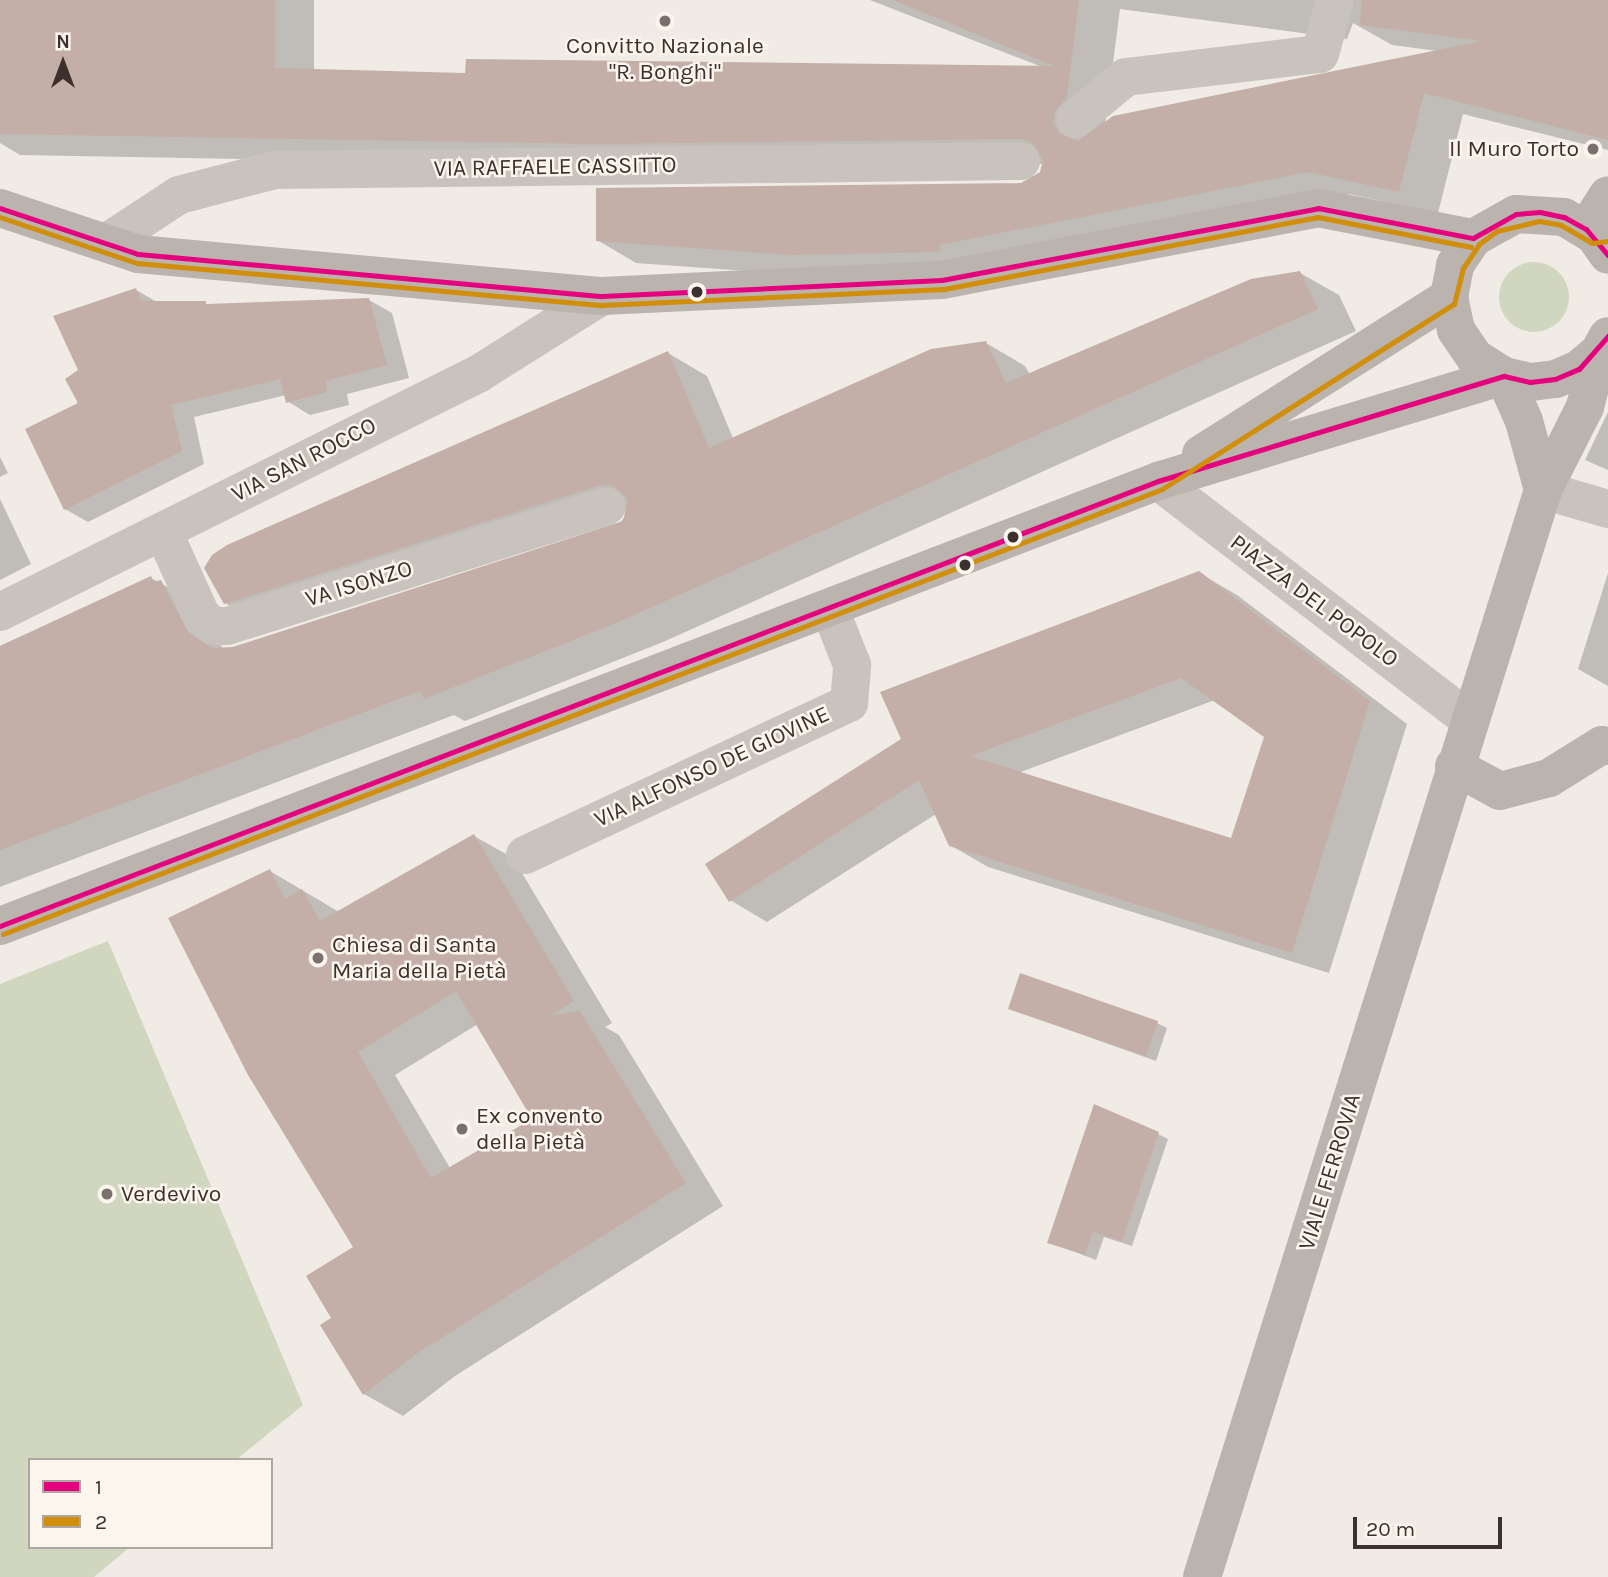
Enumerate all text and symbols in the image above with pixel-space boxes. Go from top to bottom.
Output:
marker: Convitto Nazionale "R. Bonghi" [657,13,673,29]
north arrow [28,28,98,98]
text: N [56,31,70,53]
place label: Convitto Nazionale "R. Bonghi" [566,32,764,86]
place label: Il Muro Torto [1449,135,1579,163]
marker: Il Muro Torto [1585,141,1601,157]
street label: VIA RAFFAELE CASSITTO [433,151,677,183]
unlabelled marker [690,285,704,299]
street label: VIA SAN ROCCO [227,412,381,508]
street label: PIAZZA DEL POPOLO [1224,529,1404,673]
unlabelled marker [1006,530,1020,544]
street label: VA ISONZO [302,555,416,613]
unlabelled marker [958,558,972,572]
street label: VIA ALFONSO DE GIOVINE [590,700,834,834]
place label: Chiesa di Santa Maria della Pietà [332,931,507,985]
marker: Chiesa di Santa Maria della Pietà [310,950,326,966]
street label: VIALE FERROVIA [1293,1090,1367,1254]
place label: Ex convento della Pietà [476,1102,603,1156]
marker: Ex convento della Pietà [454,1121,470,1137]
place label: Verdevivo [121,1180,221,1208]
marker: Verdevivo [99,1186,115,1202]
legend [28,1458,273,1549]
text: 1 [95,1475,102,1499]
scale bar [1356,1504,1505,1548]
text: 2 [95,1510,107,1534]
text: 20 m [1366,1517,1415,1541]

